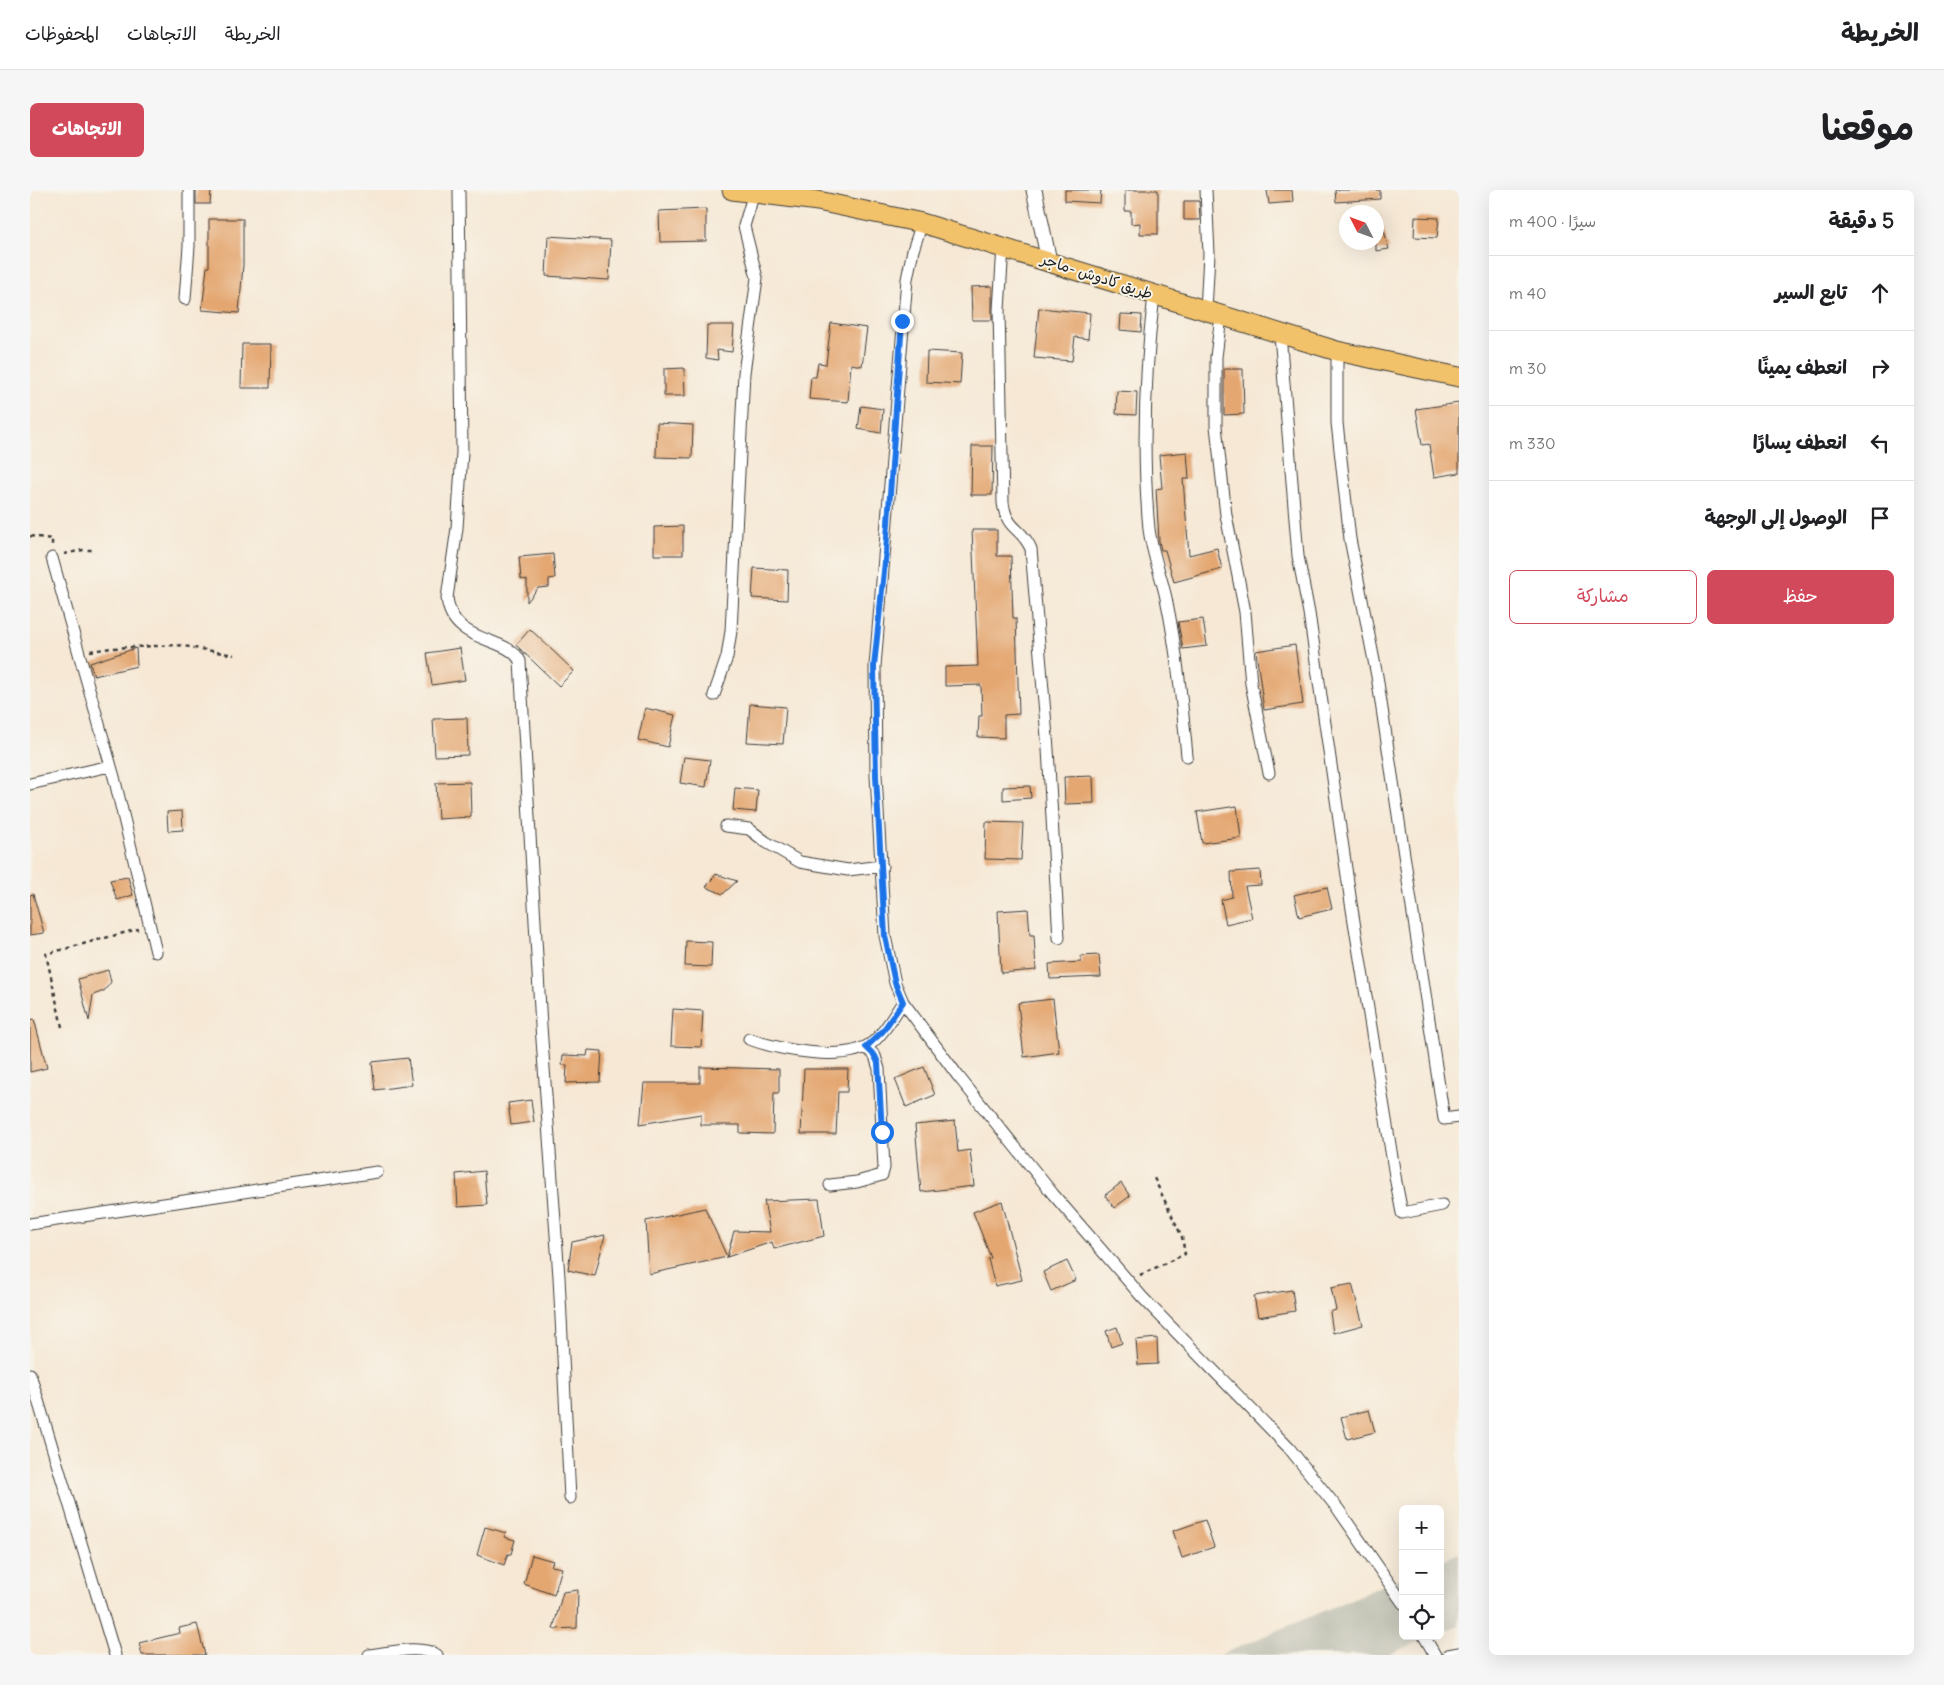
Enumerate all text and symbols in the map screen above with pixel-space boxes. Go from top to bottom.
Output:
text: الخريطة [1841,17,1919,47]
text: المحفوظات [25,22,99,45]
text: الاتجاهات [127,22,197,45]
text: الخريطة [225,22,281,45]
button: الاتجاهات [30,103,144,157]
text: موقعنا [1821,105,1914,149]
north arrow [1339,205,1384,250]
text: 5 دقيقة [1828,207,1894,234]
text: سيرًا · 400 m [1509,211,1596,231]
street label: طريق كادوش -ماجر [1037,248,1155,303]
icon: ahead [1866,279,1894,307]
text: تابع السير [1775,280,1847,304]
text: 40 m [1509,283,1547,303]
route end [891,310,914,333]
icon: right [1866,354,1894,382]
text: انعطف يمينًا [1758,355,1847,379]
text: 30 m [1509,358,1546,378]
icon: left [1866,429,1894,457]
text: انعطف يسارًا [1753,430,1847,454]
text: 330 m [1509,433,1556,453]
icon: arrive [1866,504,1894,532]
text: الوصول إلى الوجهة [1704,505,1847,529]
button: مشاركة [1509,570,1697,624]
button: حفظ [1707,570,1894,624]
route start [871,1121,894,1144]
map controls [1399,1505,1444,1640]
button: + [1399,1505,1444,1550]
button: − [1399,1550,1444,1595]
button: locate [1399,1595,1444,1640]

